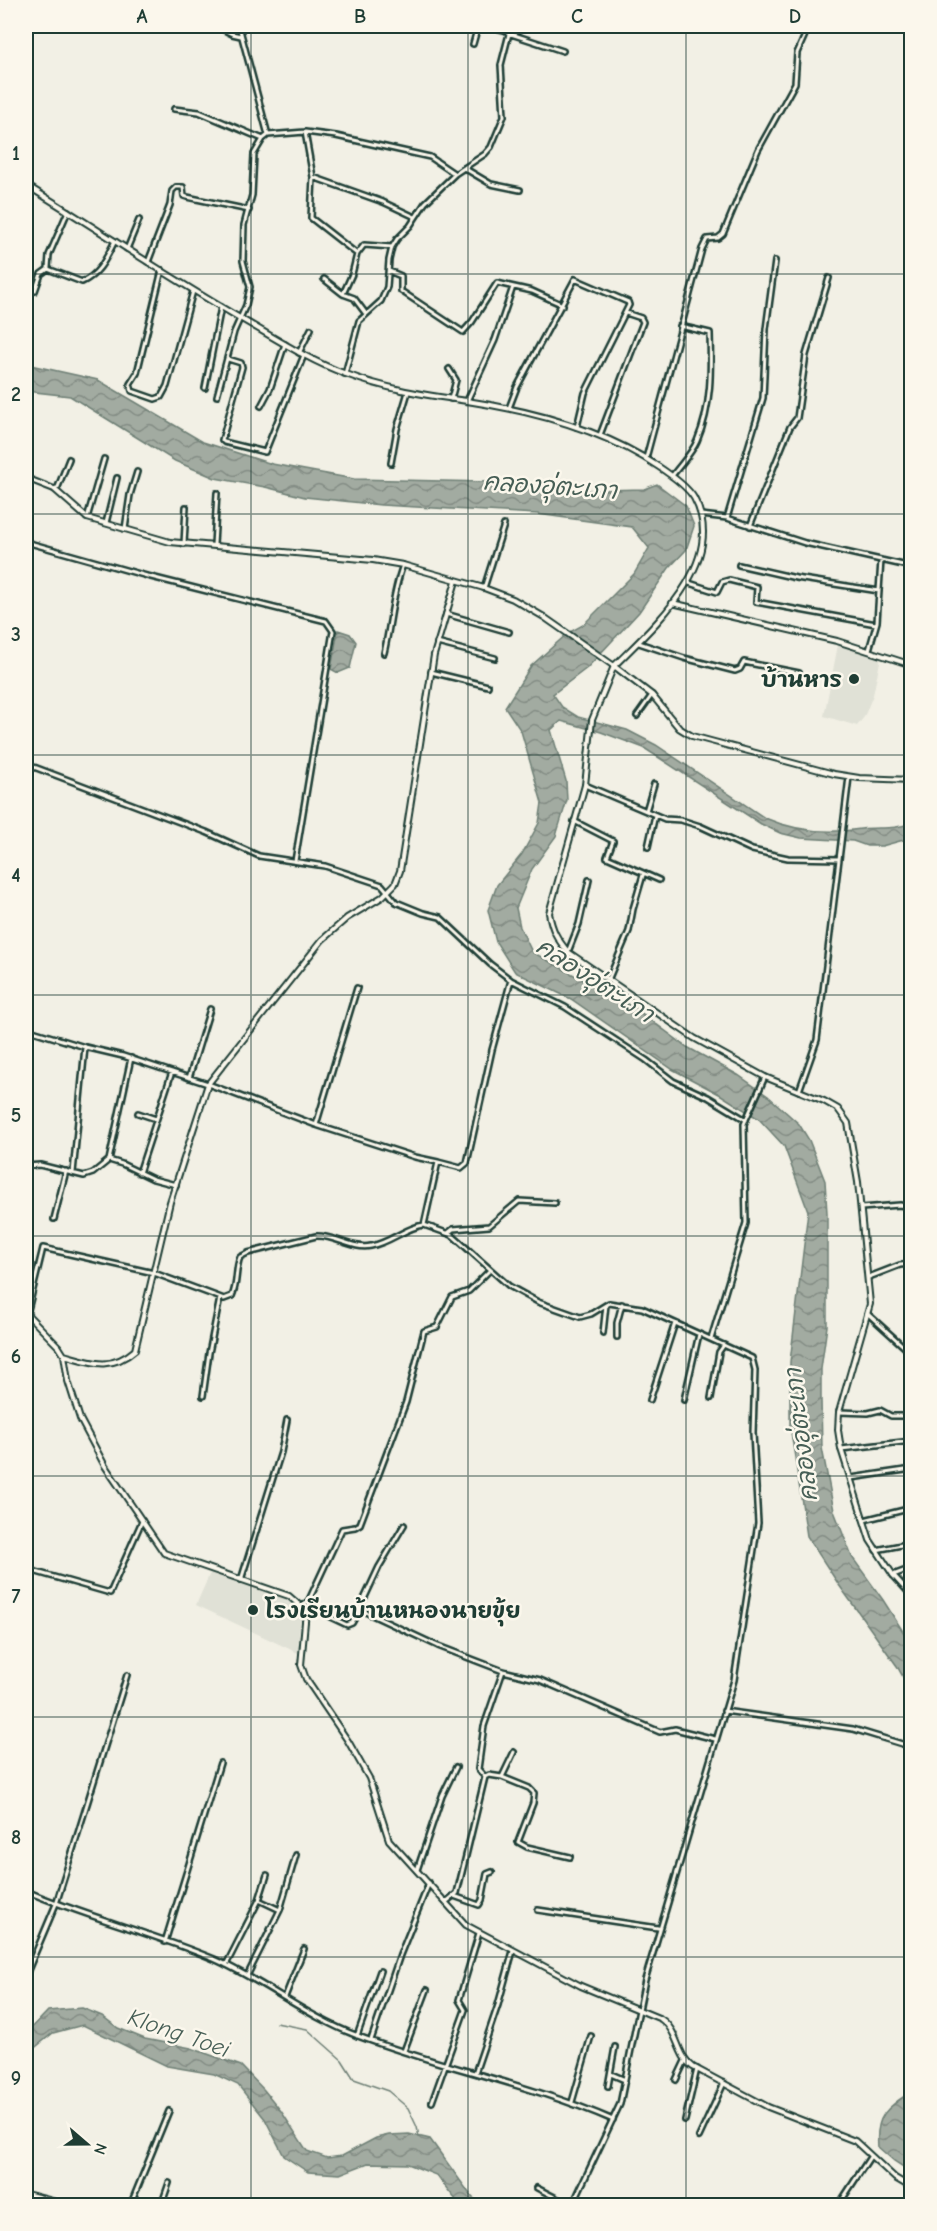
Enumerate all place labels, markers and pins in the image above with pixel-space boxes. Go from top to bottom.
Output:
place label: บ้านหาร [761,666,842,693]
marker: บ้านหาร [847,672,861,686]
place label: โรงเรียนบ้านหนองนายขุ้ย [264,1596,521,1627]
marker: โรงเรียนบ้านหนองนายขุ้ย [246,1603,260,1617]

